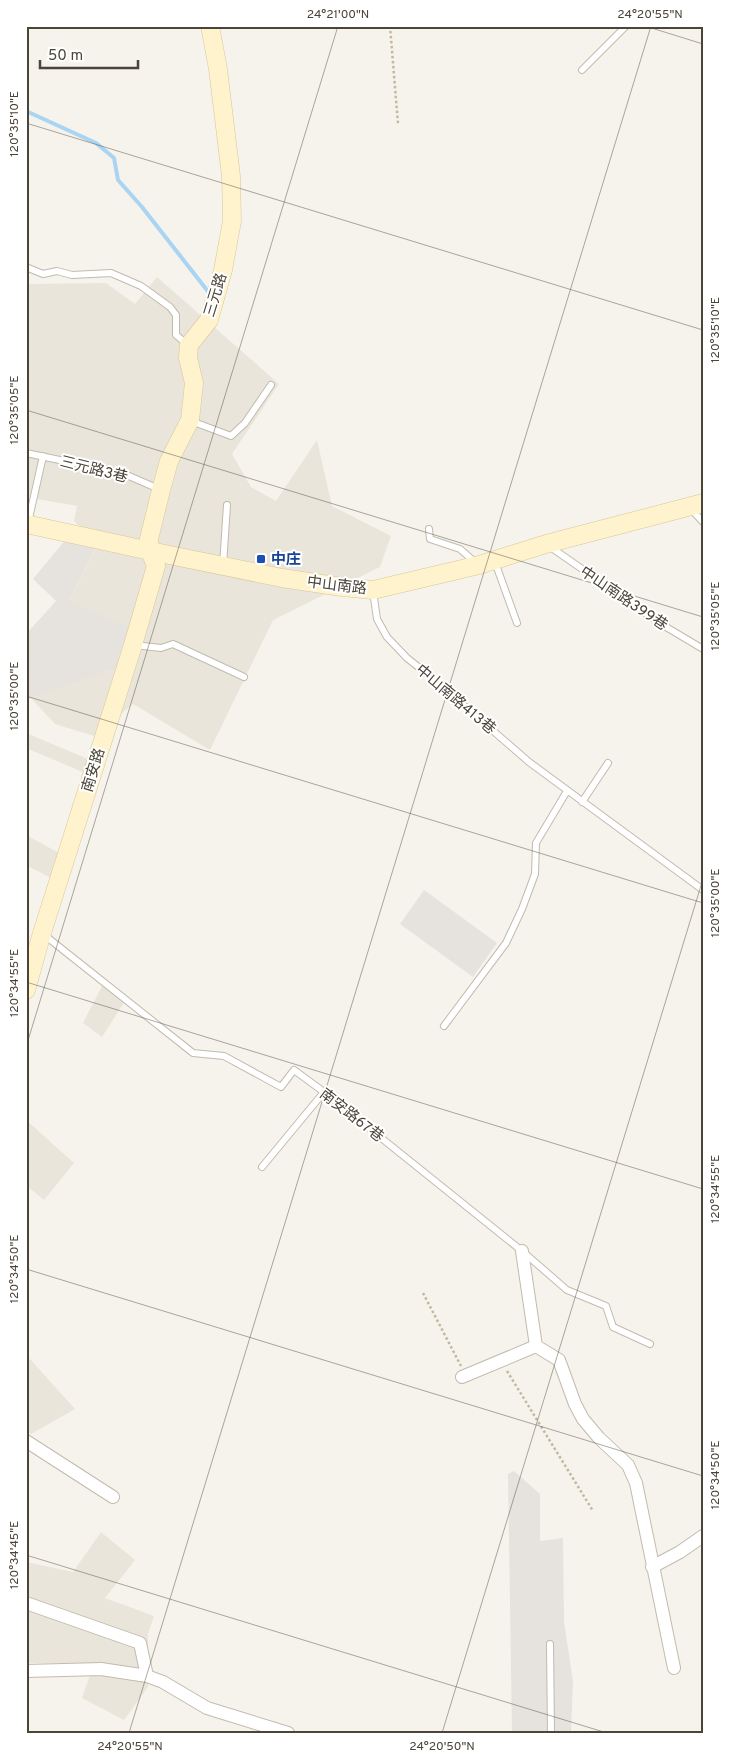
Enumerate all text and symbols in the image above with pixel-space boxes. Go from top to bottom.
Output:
text: 24°21'00"N [307,7,369,23]
text: 24°20'55"N [617,7,683,23]
scale bar [40,38,138,70]
text: 50 m [48,47,83,66]
text: 120°35'10"E [7,91,23,157]
street label: 三元路 [201,271,232,320]
text: 120°35'10"E [708,297,724,363]
text: 120°35'05"E [7,376,23,444]
street label: 三元路3巷 [58,453,129,488]
place label: 中庄 [271,551,301,570]
marker: 中庄 [255,553,267,565]
street label: 中山南路399巷 [576,563,671,636]
street label: 中山南路 [306,573,368,600]
text: 120°35'05"E [708,582,724,650]
text: 120°35'00"E [7,661,23,731]
street label: 中山南路413巷 [411,661,499,739]
street label: 南安路 [79,746,110,795]
text: 120°35'00"E [708,868,724,938]
text: 120°34'55"E [7,949,23,1017]
street label: 南安路67巷 [315,1085,387,1147]
text: 120°34'55"E [708,1155,724,1223]
text: 120°34'50"E [7,1235,23,1303]
text: 120°34'50"E [708,1441,724,1509]
text: 120°34'45"E [7,1521,23,1589]
text: 24°20'55"N [97,1739,163,1755]
text: 24°20'50"N [409,1739,475,1755]

